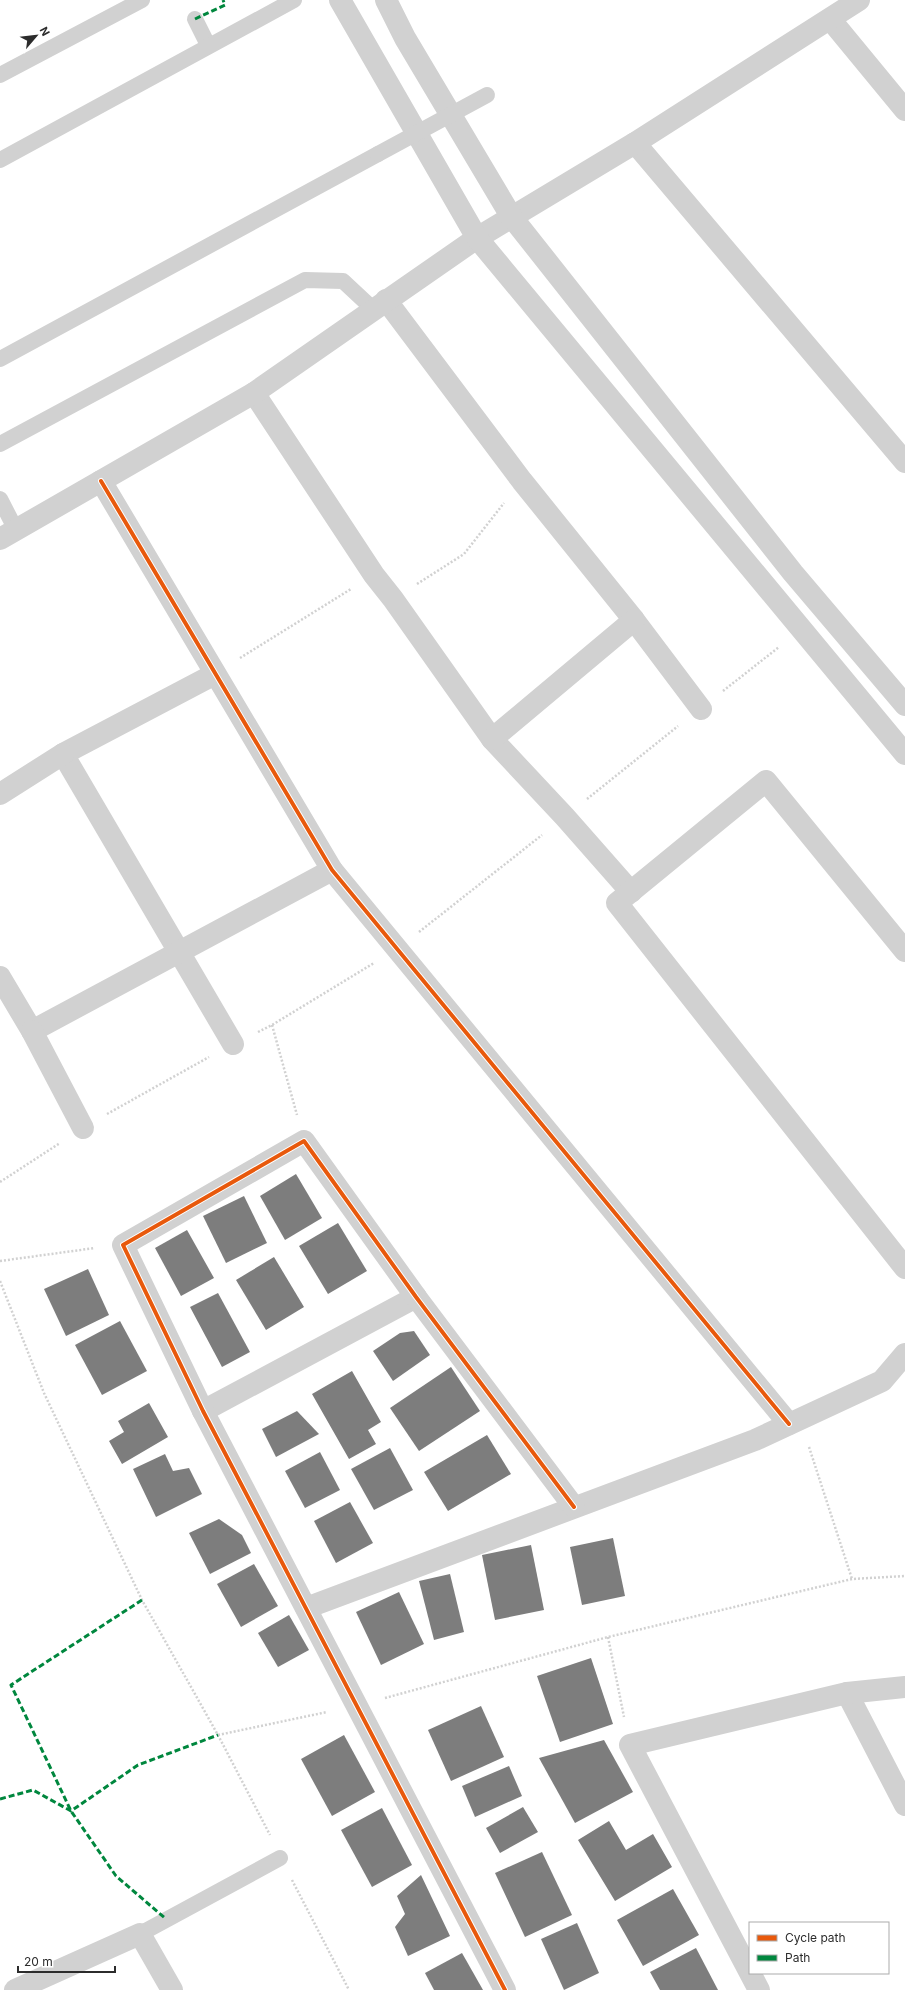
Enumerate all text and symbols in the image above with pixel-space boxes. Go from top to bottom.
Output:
north arrow [16,16,56,56]
text: N [37,24,53,38]
legend [749,1922,889,1974]
text: Cycle path [785,1930,846,1945]
scale bar [18,1948,115,1974]
text: Path [785,1950,810,1965]
text: 20 m [24,1954,53,1969]

